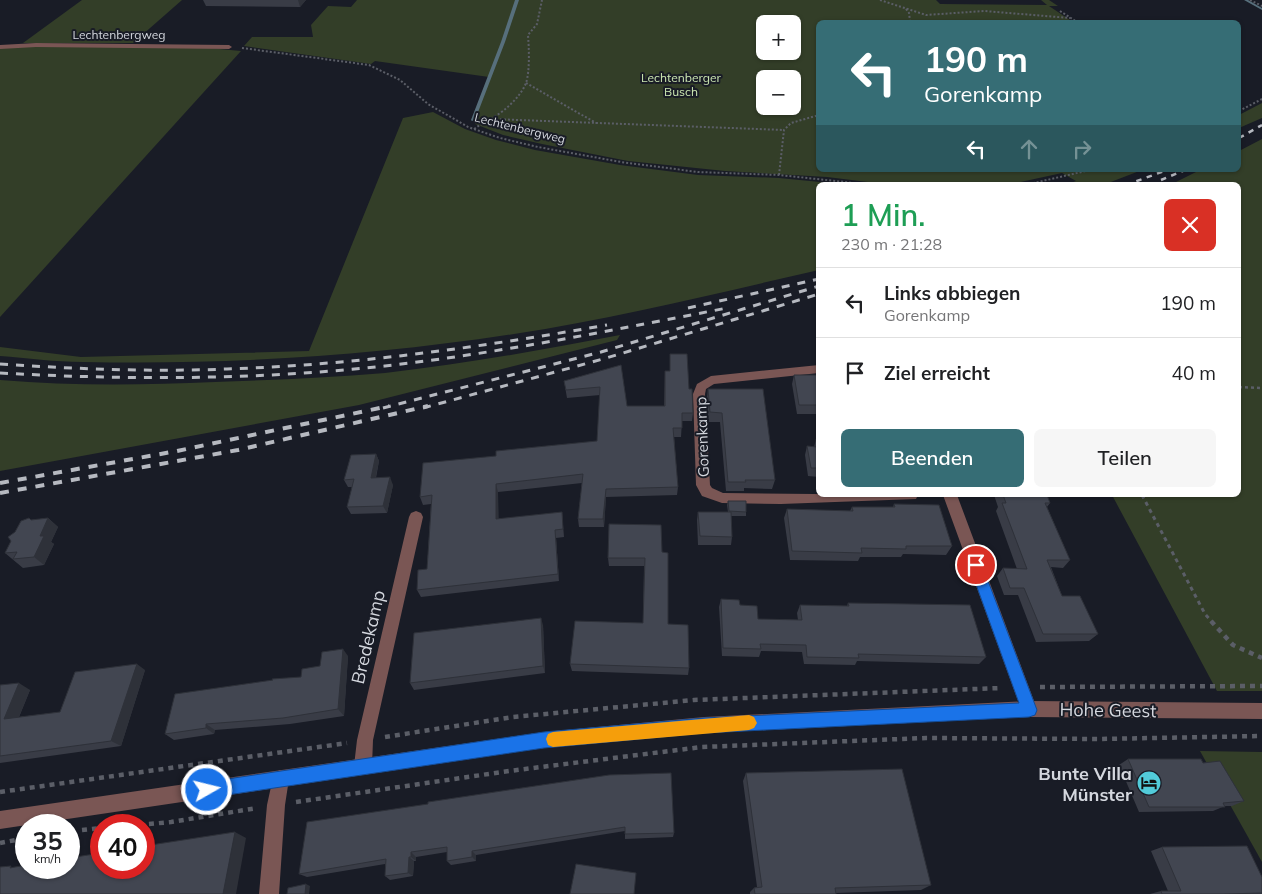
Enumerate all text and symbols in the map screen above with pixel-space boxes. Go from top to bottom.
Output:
map controls [756,15,801,115]
button: + [756,15,801,60]
street label: Lechtenbergweg [72,27,166,42]
text: 190 m [924,37,1028,81]
icon: left [841,40,906,105]
park label: Lechtenberger Busch [641,70,722,99]
button: − [756,70,801,115]
text: Gorenkamp [924,80,1042,108]
street label: Lechtenbergweg [473,109,567,147]
icon: left [962,135,990,163]
icon: ahead [1015,135,1043,163]
icon: right [1068,135,1096,163]
text: 1 Min. [841,196,925,234]
button: close [1164,199,1216,251]
text: 230 m · 21:28 [841,234,942,254]
text: Links abbiegen [884,281,1021,305]
icon: left [841,289,869,317]
text: 190 m [1160,291,1216,315]
text: Gorenkamp [884,305,970,325]
icon: arrive [841,359,869,387]
text: Ziel erreicht [884,361,990,385]
text: 40 m [1172,361,1216,385]
street label: Gorenkamp [691,396,713,478]
button: Beenden [841,429,1024,487]
button: Teilen [1034,429,1216,487]
pin [955,544,997,586]
icon: arrive [962,551,990,579]
street label: Bredekamp [346,588,390,686]
street label: Hohe Geest [1059,698,1157,722]
place label: Bunte Villa Münster [1038,762,1133,806]
position arrow [180,763,232,815]
hotel icon: Bunte Villa Münster [1136,770,1162,796]
speed limit sign: 40 [90,814,155,879]
text: 35 [32,825,63,856]
text: km/h [34,851,61,866]

